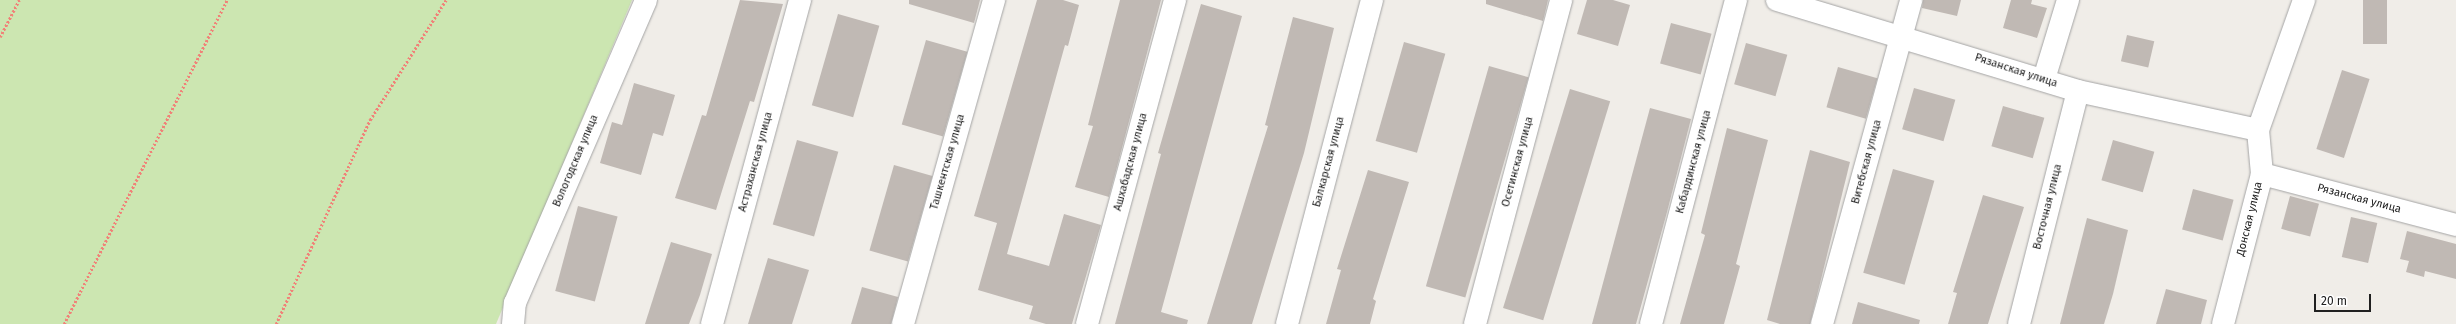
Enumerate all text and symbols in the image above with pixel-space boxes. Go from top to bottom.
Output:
street label: Рязанская улица [1973,51,2059,91]
street label: Кабардинская улица [1674,109,1714,215]
street label: Астраханская улица [736,111,776,213]
street label: Ашхабадская улица [1112,112,1150,212]
street label: Вологодская улица [551,113,601,209]
street label: Ташкентская улица [928,113,968,211]
street label: Балкарская улица [1311,115,1347,209]
street label: Осетинская улица [1500,115,1536,209]
street label: Витебская улица [1849,118,1885,206]
street label: Восточная улица [2031,163,2065,251]
street label: Донская улица [2234,180,2266,258]
street label: Рязанская улица [2316,181,2402,217]
scale bar [2316,286,2373,312]
text: 20 m [2321,294,2347,308]

